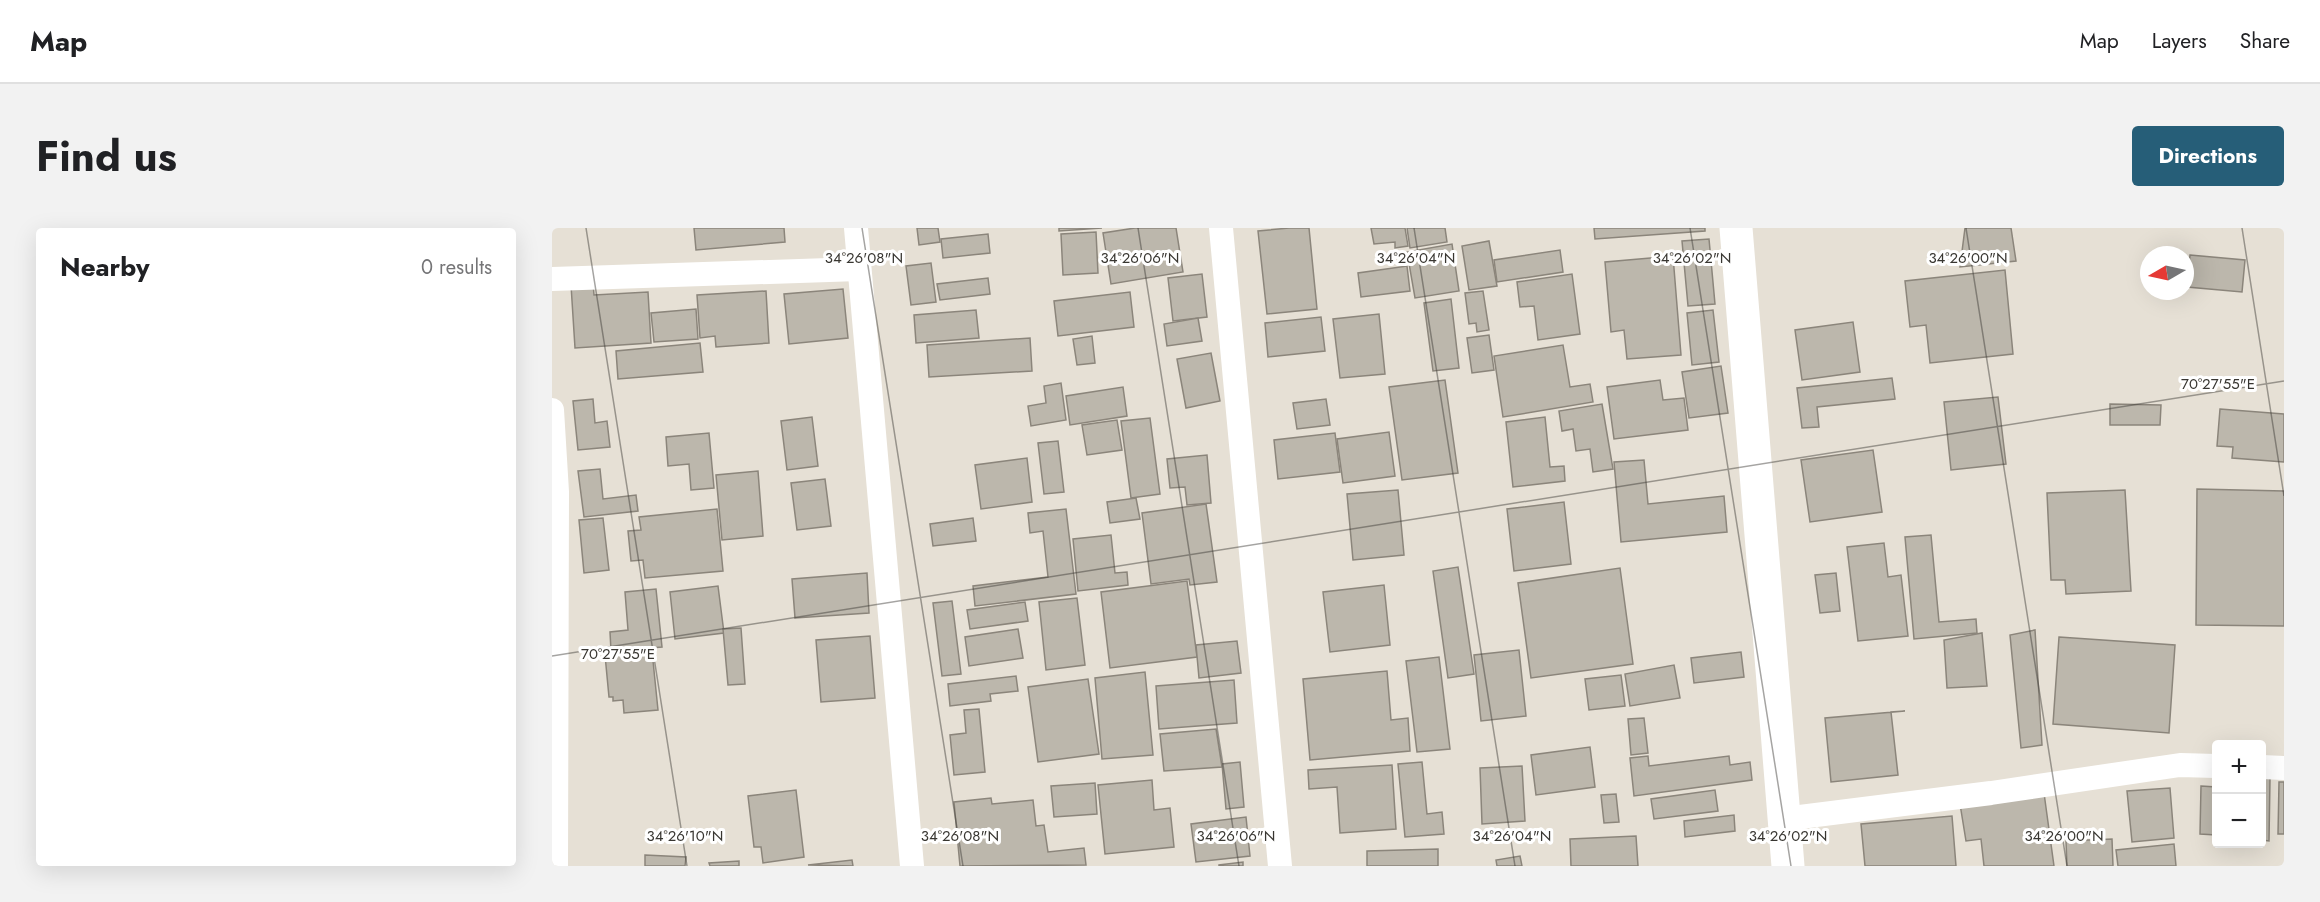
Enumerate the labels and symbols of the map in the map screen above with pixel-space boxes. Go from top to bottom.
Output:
north arrow [2140,246,2194,300]
text: 34°26'08"N [825,247,903,269]
text: 34°26'06"N [1101,247,1179,269]
text: 34°26'04"N [1377,247,1455,269]
text: 34°26'02"N [1653,247,1731,269]
text: 34°26'00"N [1928,247,2008,269]
text: 70°27'55"E [2181,373,2255,395]
text: 70°27'55"E [581,643,655,665]
text: 34°26'10"N [647,825,723,847]
text: 34°26'08"N [921,825,999,847]
text: 34°26'06"N [1197,825,1275,847]
text: 34°26'04"N [1473,825,1551,847]
text: 34°26'02"N [1749,825,1827,847]
text: 34°26'00"N [2024,825,2104,847]

